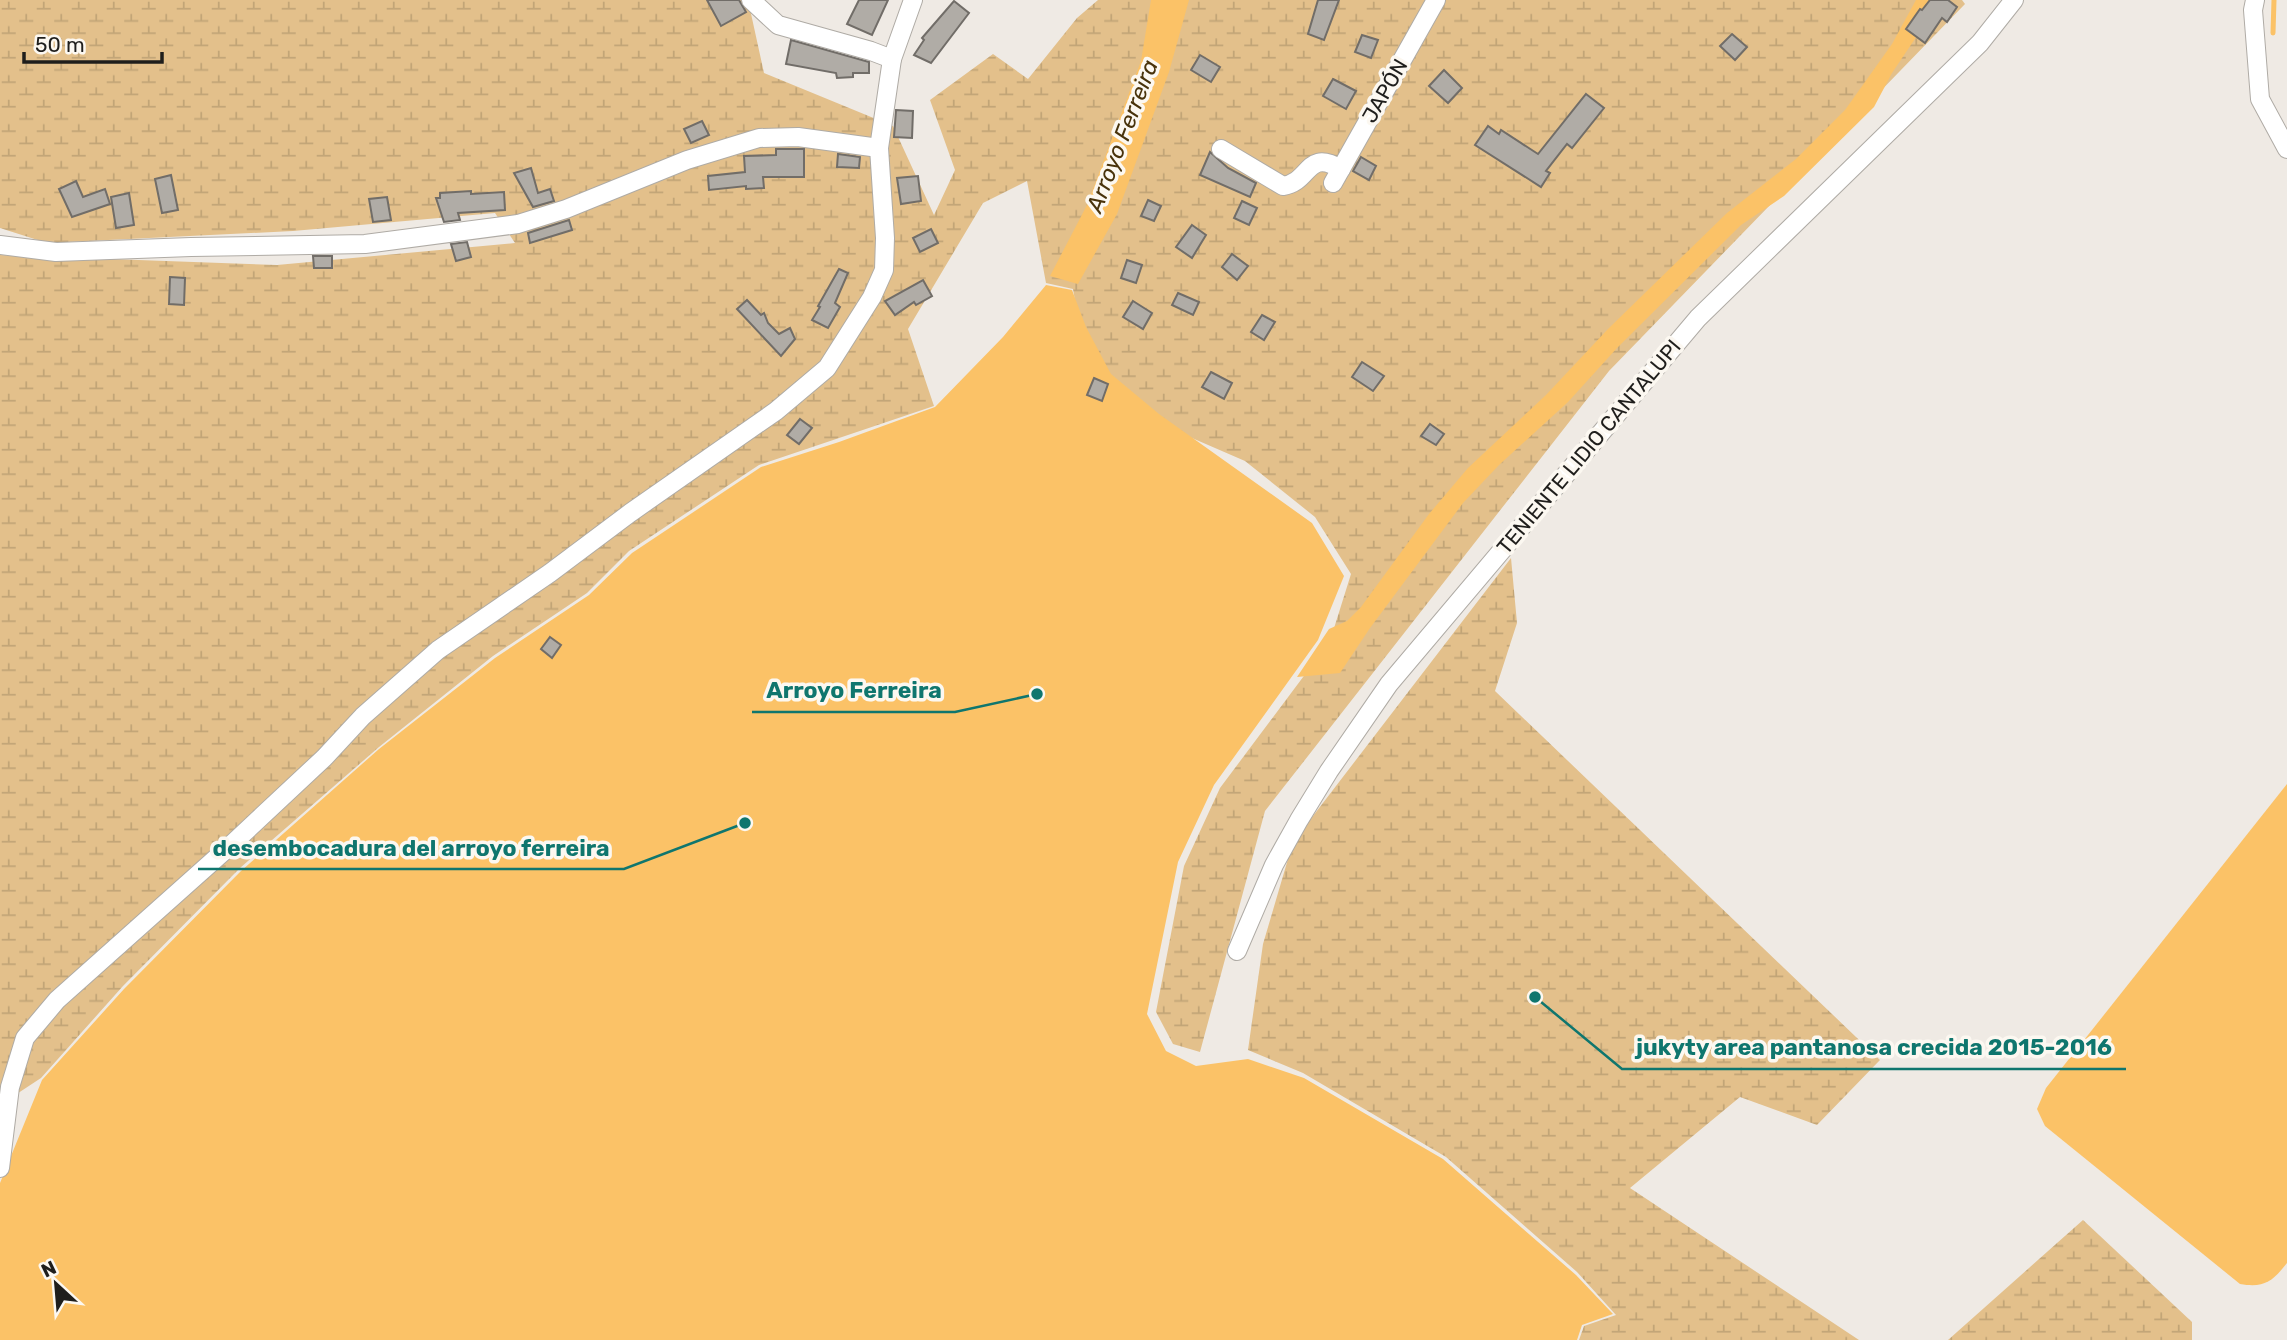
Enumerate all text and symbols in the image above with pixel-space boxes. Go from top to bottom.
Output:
scale bar [24,21,163,65]
text: 50 m [35,32,85,57]
street label: JAPÓN [1356,54,1413,127]
water label: Arroyo Ferreira [1080,56,1164,217]
street label: TENIENTE LIDIO CANTALUPI [1492,334,1686,559]
callout: Arroyo Ferreira [752,668,955,712]
text: Arroyo Ferreira [766,676,942,704]
callout: desembocadura del arroyo ferreira [198,825,624,869]
text: desembocadura del arroyo ferreira [212,834,610,862]
callout: jukyty area pantanosa crecida 2015-2016 [1622,1025,2126,1069]
text: jukyty area pantanosa crecida 2015-2016 [1634,1033,2112,1061]
north arrow [21,1249,91,1319]
text: N [38,1256,60,1283]

